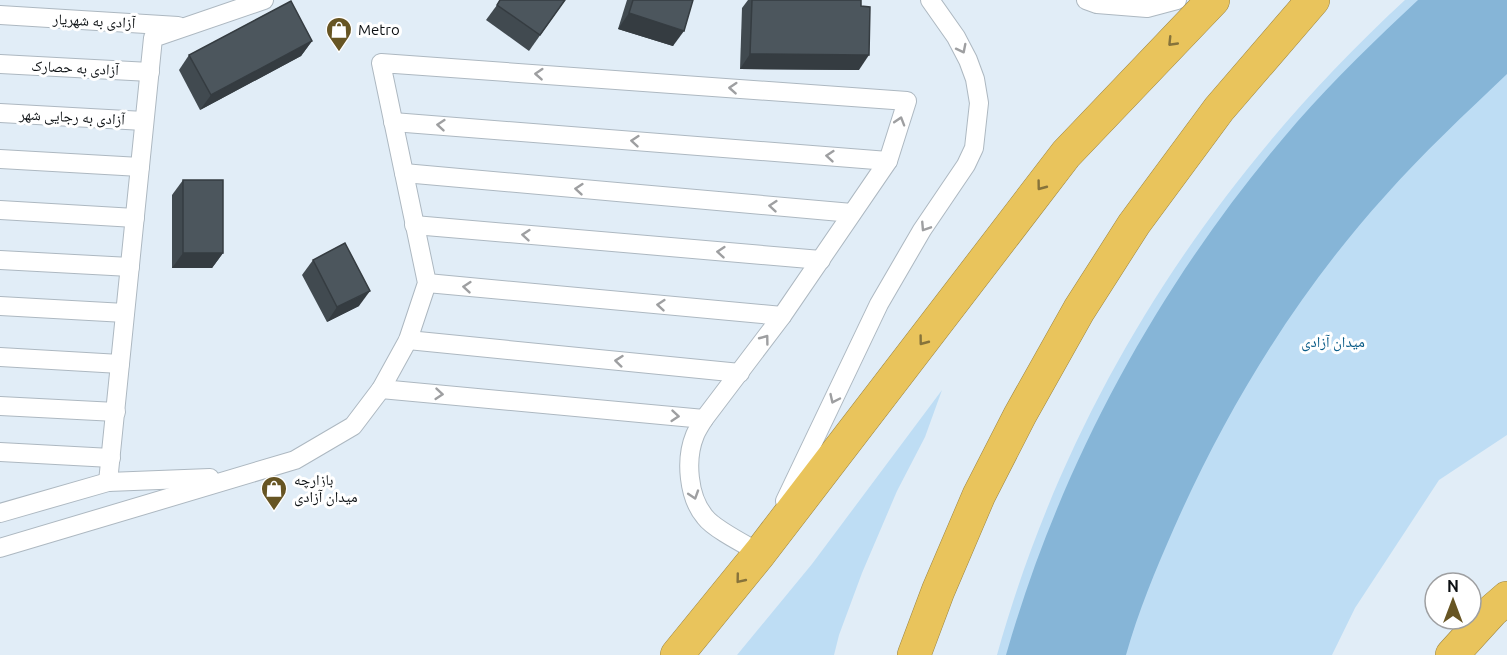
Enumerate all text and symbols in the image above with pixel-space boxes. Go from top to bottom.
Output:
street label: آزادی به شهریار [51,10,137,33]
shop icon: Metro [324,15,354,53]
place label: Metro [358,21,400,38]
one-way arrow [1169,35,1180,46]
one-way arrow [955,42,967,53]
street label: آزادی به حصارک [31,57,121,80]
one-way arrow [534,68,543,81]
one-way arrow [729,82,738,95]
street label: آزادی به رجایی شهر [18,105,127,130]
one-way arrow [893,116,906,127]
one-way arrow [437,119,446,132]
one-way arrow [631,135,640,148]
one-way arrow [825,150,834,163]
one-way arrow [1038,180,1049,191]
one-way arrow [574,183,583,196]
one-way arrow [768,200,778,213]
one-way arrow [921,220,932,231]
one-way arrow [522,229,531,242]
one-way arrow [716,245,725,258]
one-way arrow [463,281,472,294]
one-way arrow [657,299,666,312]
park label: میدان آزادی [1301,333,1365,352]
one-way arrow [758,335,769,346]
one-way arrow [919,335,930,346]
one-way arrow [614,355,623,368]
one-way arrow [434,387,444,400]
one-way arrow [829,392,841,403]
one-way arrow [670,409,679,422]
place label: بازارچه میدان آزادی [294,471,358,507]
shop icon: بازارچه میدان آزادی [259,474,289,512]
one-way arrow [687,489,700,500]
north arrow [1423,571,1483,631]
one-way arrow [736,572,747,583]
text: N [1447,577,1459,595]

